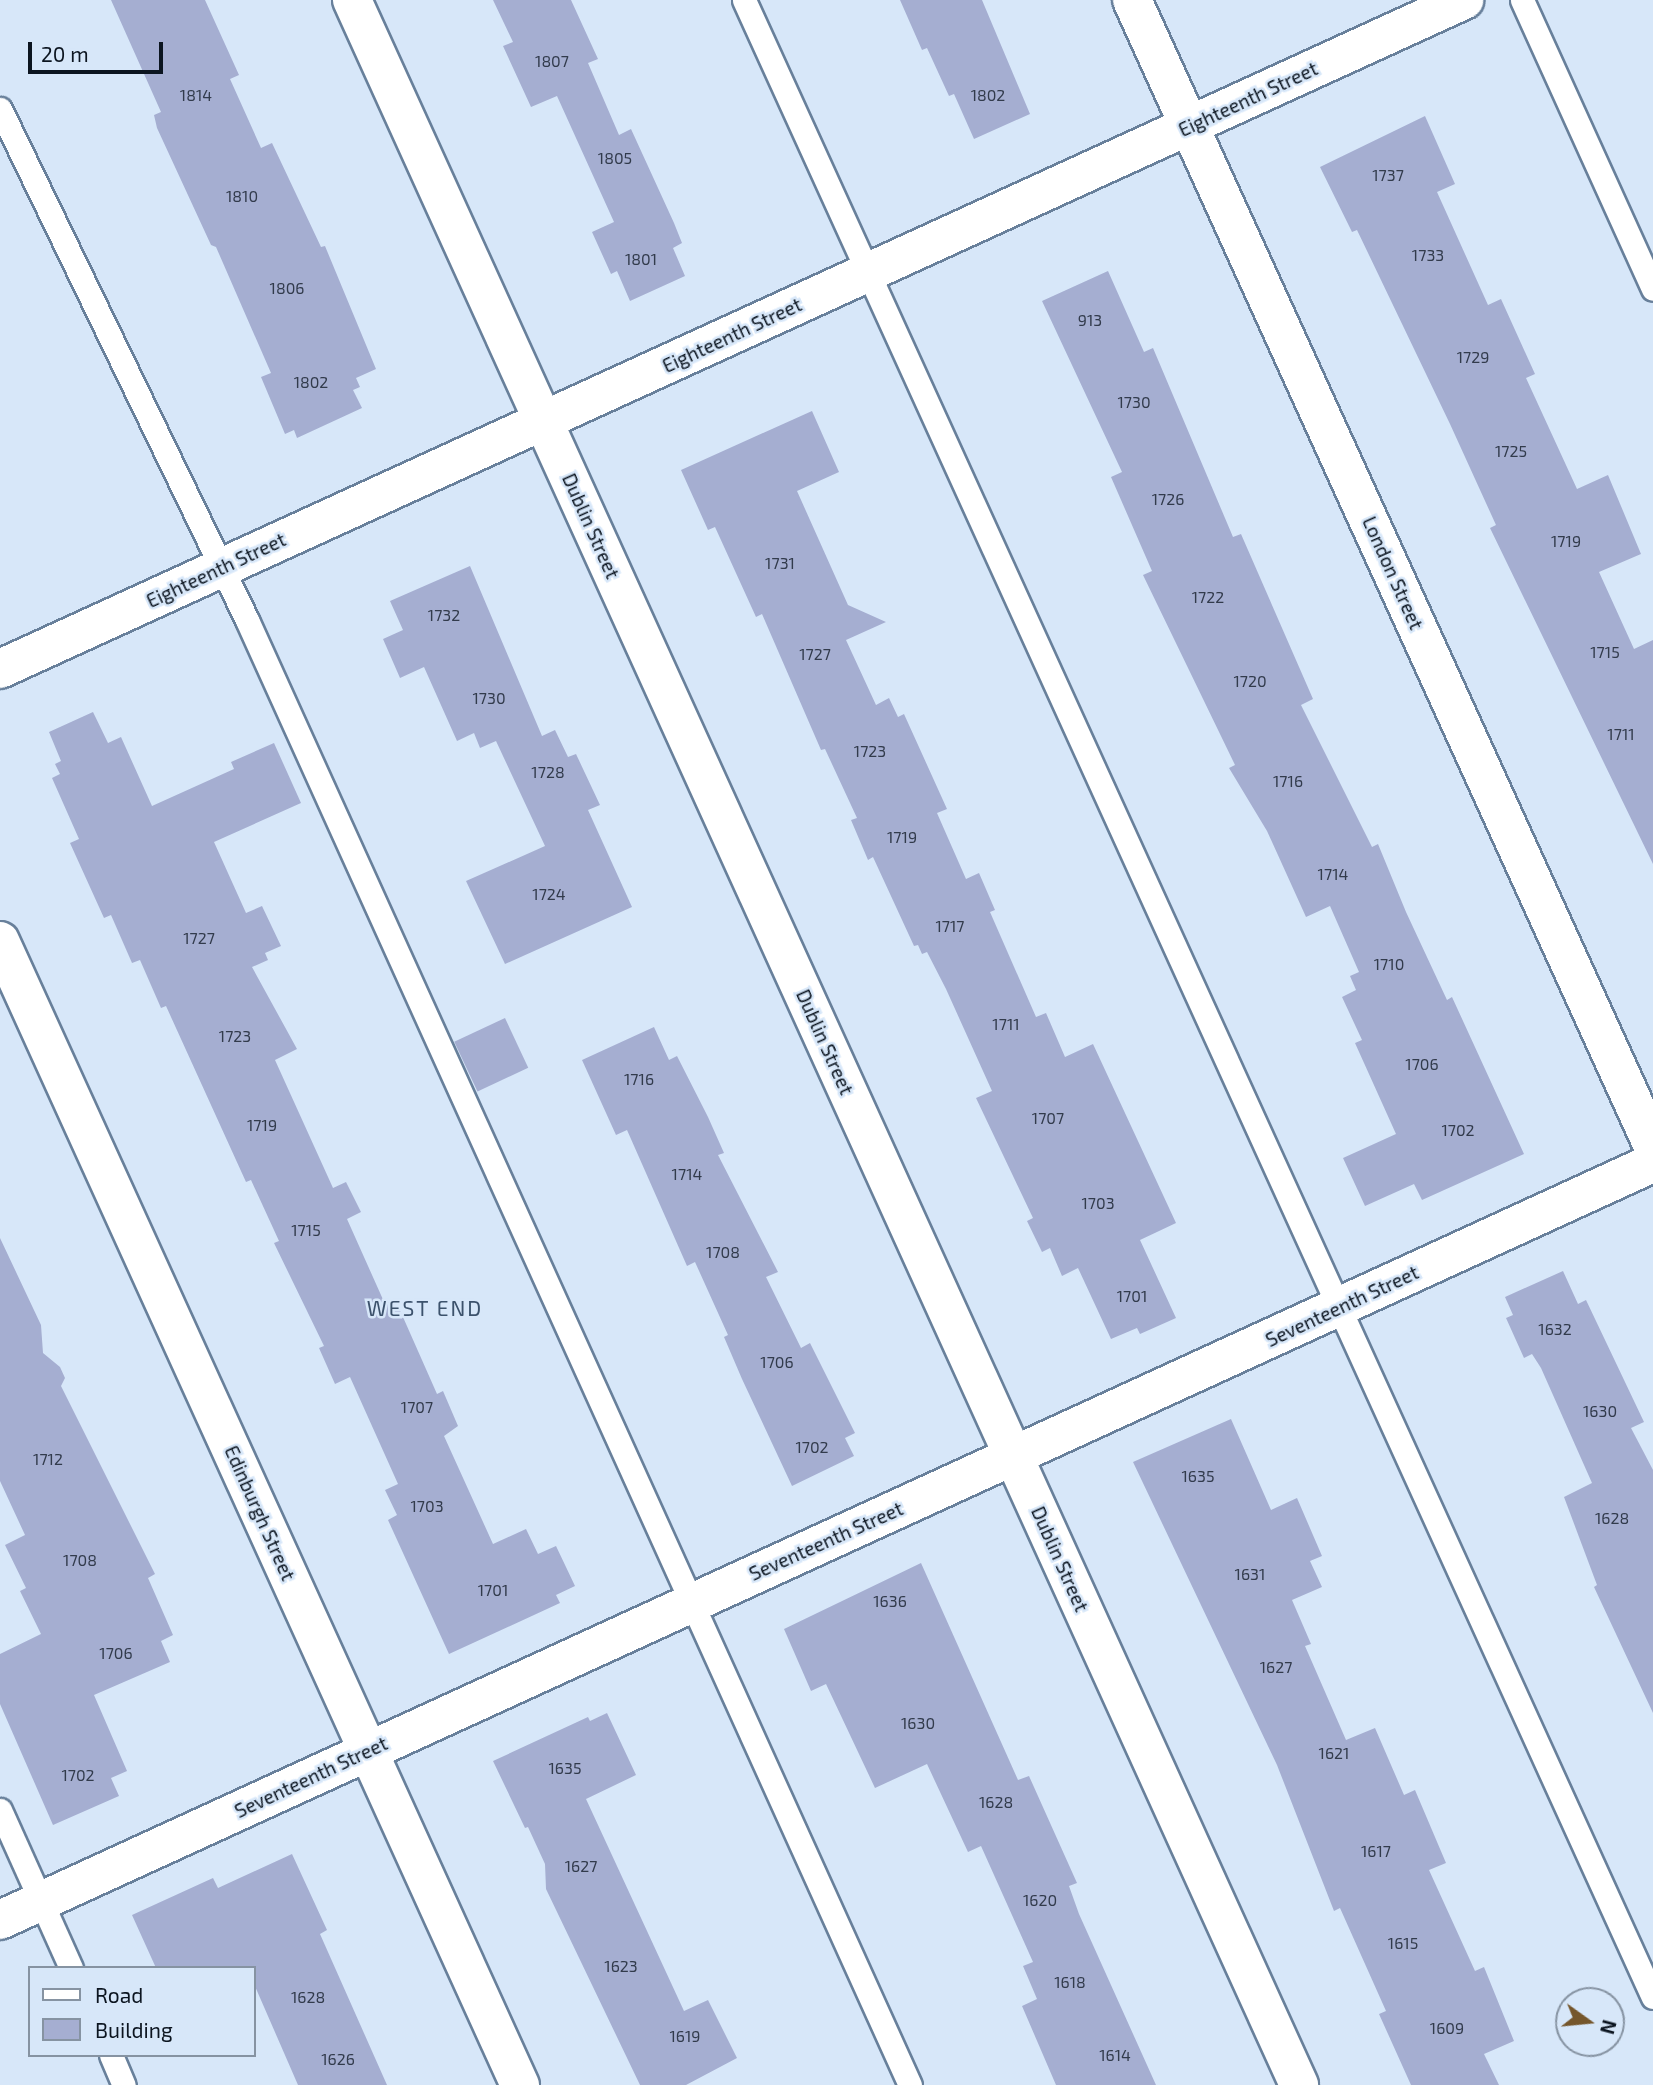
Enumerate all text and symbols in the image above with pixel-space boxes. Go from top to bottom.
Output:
scale bar [32,28,166,72]
text: 20 m [41,41,89,66]
house number: 1807 [535,51,569,71]
street label: Eighteenth Street [1175,57,1321,141]
house number: 1814 [180,85,212,105]
house number: 1802 [971,85,1005,105]
house number: 1805 [598,148,632,168]
house number: 1737 [1372,165,1404,185]
house number: 1810 [226,186,258,206]
house number: 1733 [1412,245,1444,265]
house number: 1801 [625,249,657,269]
house number: 1806 [270,278,304,298]
street label: Eighteenth Street [659,293,805,377]
house number: 913 [1078,310,1102,330]
house number: 1729 [1457,347,1489,367]
house number: 1802 [294,372,328,392]
house number: 1730 [1117,392,1151,412]
house number: 1725 [1495,441,1527,461]
street label: Dublin Street [558,470,624,582]
house number: 1726 [1152,489,1184,509]
street label: London Street [1358,513,1428,633]
street label: Eighteenth Street [143,528,289,612]
house number: 1719 [1551,531,1581,551]
house number: 1731 [765,553,795,573]
house number: 1722 [1192,587,1224,607]
house number: 1732 [428,605,460,625]
house number: 1715 [1590,642,1620,662]
house number: 1727 [799,644,831,664]
house number: 1720 [1233,671,1267,691]
house number: 1730 [472,688,506,708]
house number: 1711 [1607,724,1635,744]
house number: 1723 [854,741,886,761]
house number: 1728 [531,762,565,782]
house number: 1716 [1273,771,1303,791]
house number: 1719 [887,827,917,847]
house number: 1714 [1318,864,1348,884]
house number: 1724 [532,884,566,904]
house number: 1717 [935,916,965,936]
house number: 1727 [183,928,215,948]
house number: 1710 [1374,954,1404,974]
street label: Dublin Street [792,986,858,1098]
house number: 1711 [992,1014,1020,1034]
house number: 1723 [219,1026,251,1046]
house number: 1706 [1405,1054,1439,1074]
house number: 1716 [624,1069,654,1089]
house number: 1707 [1032,1108,1064,1128]
house number: 1719 [247,1115,277,1135]
house number: 1702 [1441,1120,1475,1140]
house number: 1714 [672,1164,702,1184]
house number: 1703 [1081,1193,1115,1213]
house number: 1715 [291,1220,321,1240]
house number: 1708 [706,1242,740,1262]
street label: Seventeenth Street [1262,1261,1422,1351]
house number: 1701 [1117,1286,1147,1306]
district label: WEST END [368,1295,482,1321]
house number: 1632 [1538,1319,1572,1339]
house number: 1706 [760,1352,794,1372]
house number: 1707 [401,1397,433,1417]
house number: 1630 [1583,1401,1617,1421]
house number: 1702 [795,1437,829,1457]
street label: Edinburgh Street [220,1442,300,1584]
house number: 1712 [33,1449,63,1469]
house number: 1635 [1182,1466,1214,1486]
house number: 1703 [410,1496,444,1516]
street label: Seventeenth Street [746,1497,906,1585]
street label: Dublin Street [1027,1503,1093,1615]
house number: 1628 [1595,1508,1629,1528]
house number: 1708 [63,1550,97,1570]
house number: 1631 [1235,1564,1265,1584]
house number: 1701 [478,1580,508,1600]
house number: 1636 [873,1591,907,1611]
house number: 1706 [99,1643,133,1663]
house number: 1627 [1260,1657,1292,1677]
house number: 1630 [901,1713,935,1733]
street label: Seventeenth Street [231,1732,391,1822]
house number: 1621 [1319,1743,1349,1763]
house number: 1635 [549,1758,581,1778]
house number: 1702 [61,1765,95,1785]
house number: 1628 [979,1792,1013,1812]
house number: 1617 [1361,1841,1391,1861]
house number: 1627 [565,1856,597,1876]
house number: 1620 [1023,1890,1057,1910]
house number: 1615 [1388,1933,1418,1953]
house number: 1623 [604,1956,638,1976]
legend [28,1966,256,2057]
house number: 1618 [1054,1972,1086,1992]
text: Road [95,1982,143,2007]
house number: 1628 [291,1987,325,2007]
north arrow [1555,1987,1625,2057]
text: Building [95,2017,173,2042]
text: N [1596,2017,1622,2037]
house number: 1609 [1430,2018,1464,2038]
house number: 1619 [669,2026,701,2046]
house number: 1614 [1099,2045,1131,2065]
house number: 1626 [321,2049,355,2069]

